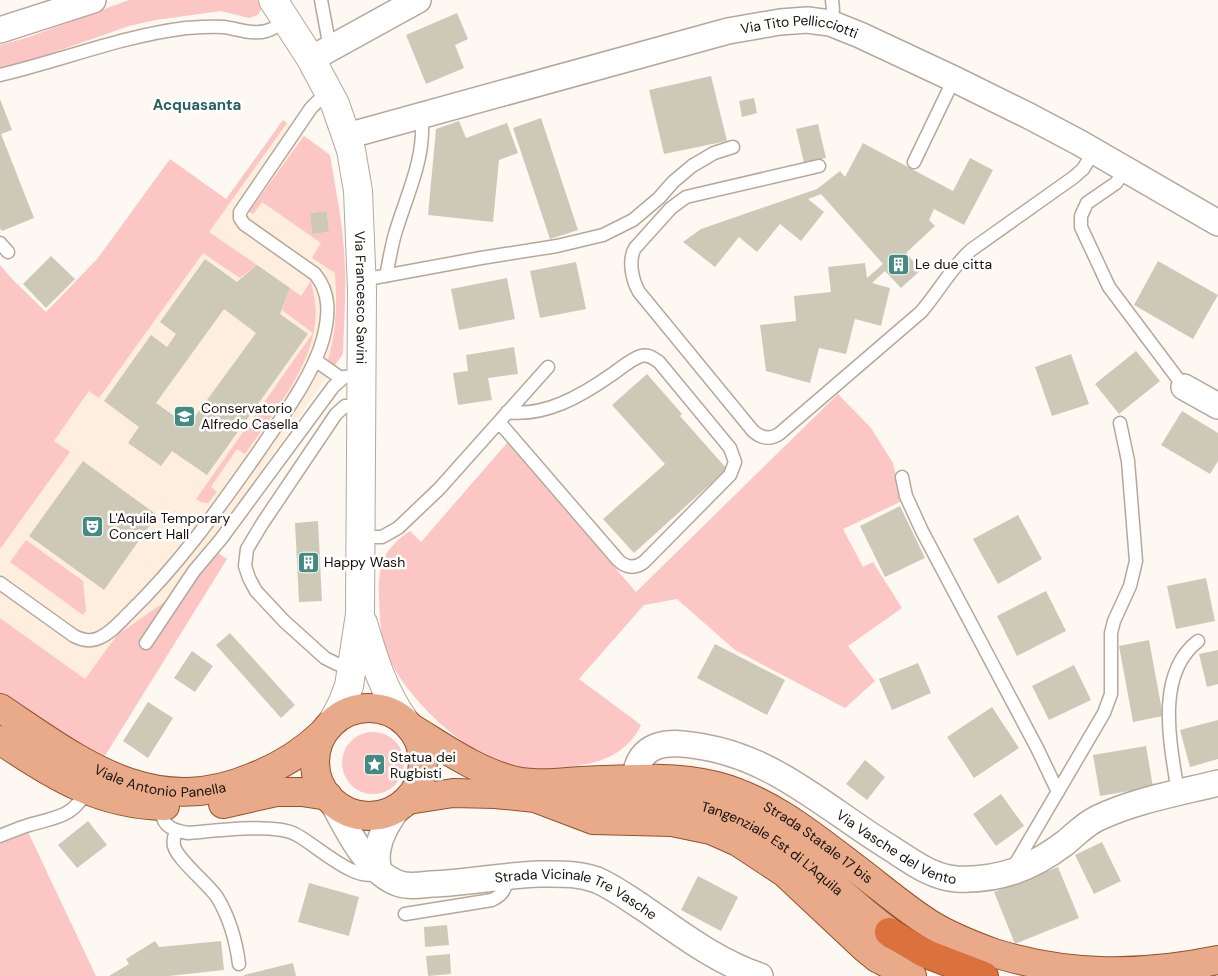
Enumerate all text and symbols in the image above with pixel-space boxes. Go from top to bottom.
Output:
street label: Via Tito Pellicciotti [739,11,861,42]
district label: Acquasanta [153,95,241,115]
street label: Via Francesco Savini [351,231,371,364]
building icon: Le due citta [887,252,911,276]
place label: Le due citta [915,255,992,273]
place label: Conservatorio Alfredo Casella [201,399,298,433]
school or university icon: Conservatorio Alfredo Casella [173,404,197,428]
place label: L'Aquila Temporary Concert Hall [109,509,231,543]
theatre icon: L'Aquila Temporary Concert Hall [81,514,105,538]
building icon: Happy Wash [296,550,320,574]
place label: Happy Wash [324,553,405,571]
place label: Statua dei Rugbisti [390,748,456,782]
place icon: Statua dei Rugbisti [362,753,386,777]
street label: Viale Antonio Panella [91,760,228,801]
street label: Tangenziale Est di L'Aquila [699,797,847,899]
street label: Strada Statale 17 bis [760,797,877,887]
street label: Via Vasche del Vento [833,806,958,888]
street label: Strada Vicinale Tre Vasche [494,865,661,924]

